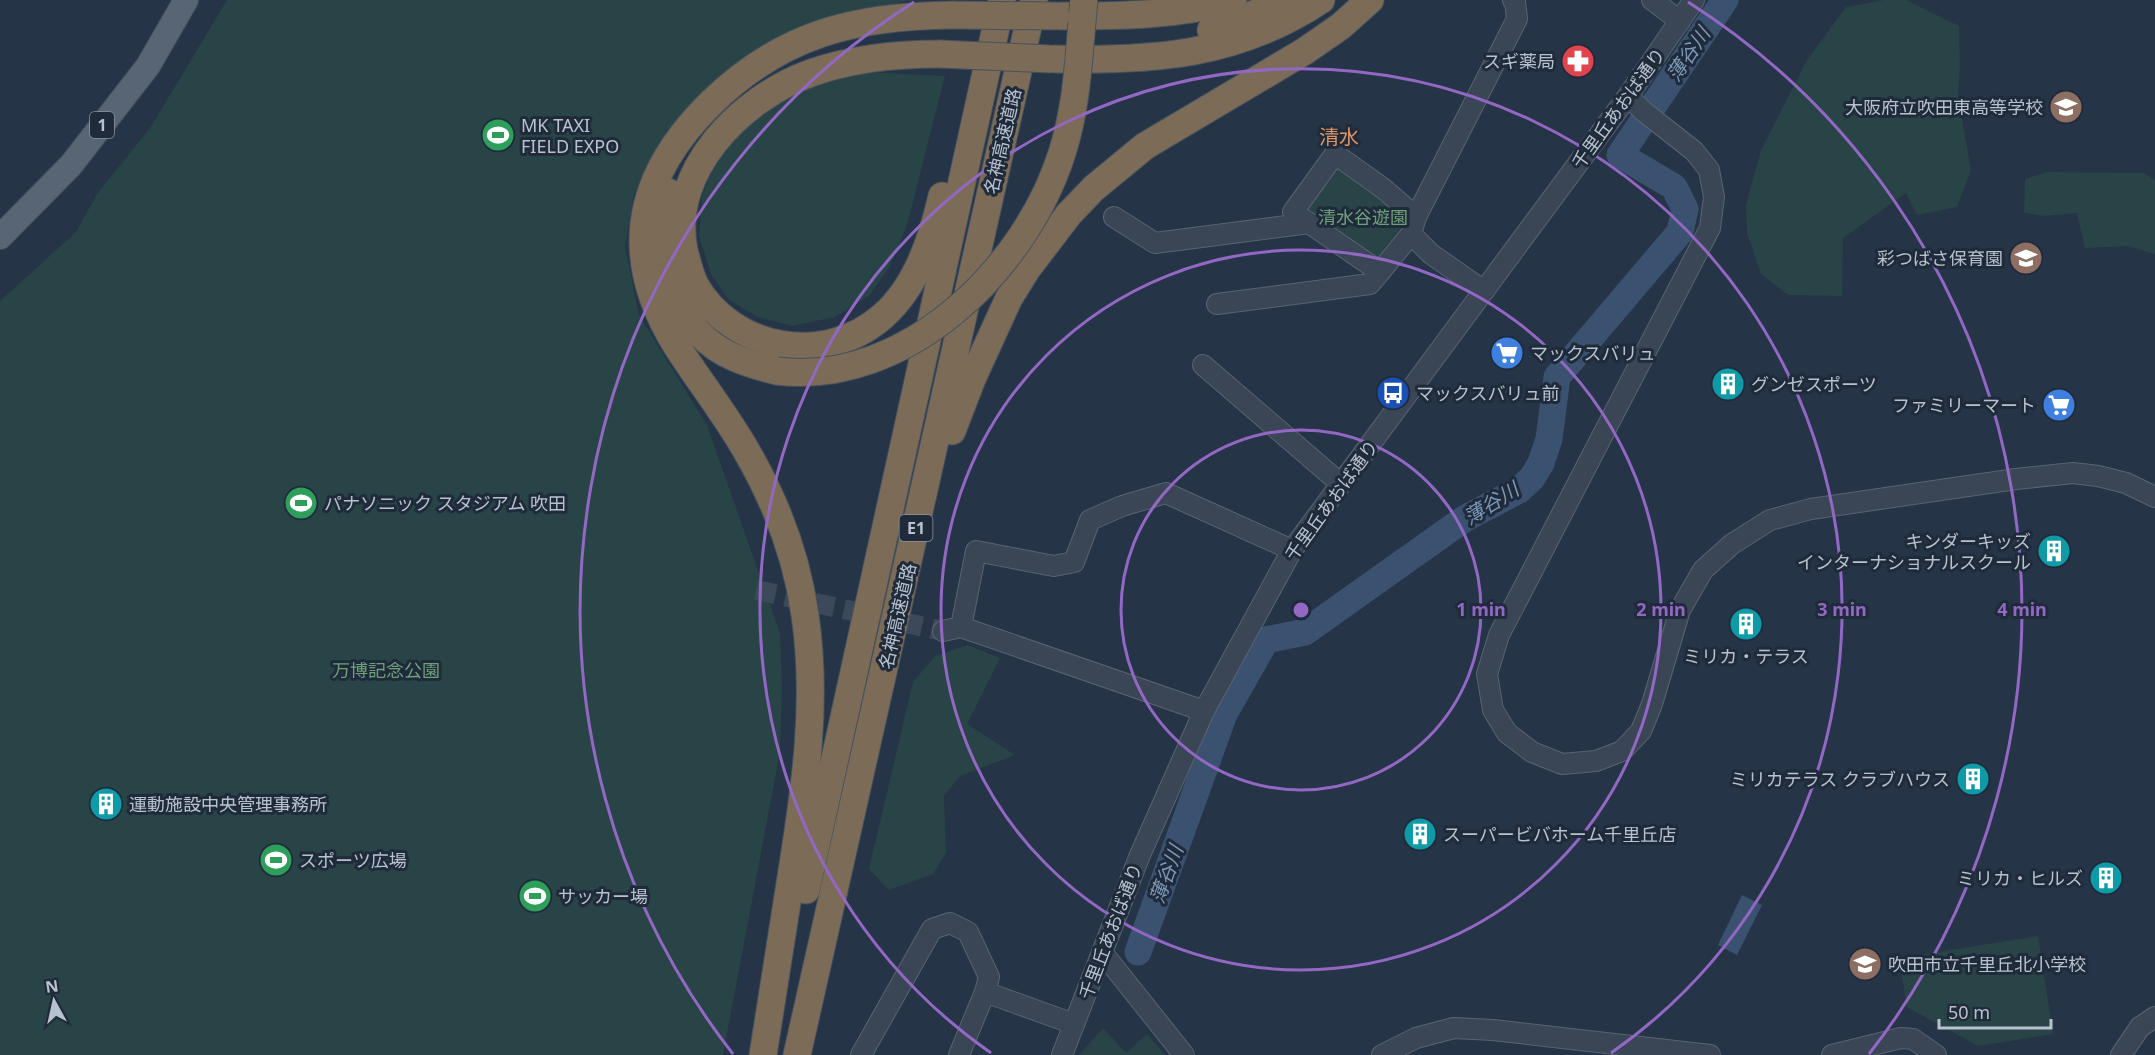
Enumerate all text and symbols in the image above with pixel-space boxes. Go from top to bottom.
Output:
water label: 薄谷川 [1660,20,1717,86]
pharmacy icon: スギ薬局 [1560,43,1596,79]
street label: 千里丘あおば通り [1566,43,1670,173]
place label: スギ薬局 [1483,49,1555,73]
street label: 名神高速道路 [978,86,1026,196]
school or university icon: 大阪府立吹田東高等学校 [2048,89,2084,125]
place label: 大阪府立吹田東高等学校 [1845,95,2043,119]
road number: 1 [90,112,114,138]
place label: MK TAXI FIELD EXPO [521,113,619,158]
sports icon: MK TAXI FIELD EXPO [480,117,516,153]
district label: 清水 [1319,123,1359,150]
park label: 清水谷遊園 [1318,205,1408,229]
school or university icon: 彩つばさ保育園 [2008,240,2044,276]
place label: 彩つばさ保育園 [1877,246,2003,270]
supermarket icon: マックスバリュ [1489,335,1525,371]
place label: マックスバリュ [1530,341,1655,365]
building icon: グンゼスポーツ [1710,366,1746,402]
place label: グンゼスポーツ [1751,372,1877,396]
bus stop icon: マックスバリュ前 [1375,375,1411,411]
place label: マックスバリュ前 [1416,381,1559,405]
supermarket icon: ファミリーマート [2041,387,2077,423]
place label: ファミリーマート [1892,393,2036,417]
street label: 千里丘あおば通り [1279,435,1383,565]
water label: 薄谷川 [1458,475,1525,530]
sports icon: パナソニック スタジアム 吹田 [283,485,319,521]
place label: パナソニック スタジアム 吹田 [324,491,566,515]
road number: E1 [900,515,932,541]
place label: キンダーキッズ インターナショナルスクール [1797,529,2031,574]
building icon: キンダーキッズ インターナショナルスクール [2036,533,2072,569]
street label: 名神高速道路 [873,561,921,671]
text: 1 min [1456,597,1506,621]
text: 2 min [1636,597,1686,621]
text: 3 min [1817,597,1867,621]
text: 4 min [1997,597,2047,621]
centre of rings [1291,600,1311,620]
building icon: ミリカ・テラス [1728,606,1764,642]
place label: ミリカ・テラス [1683,644,1809,668]
park label: 万博記念公園 [332,658,440,682]
building icon: ミリカテラス クラブハウス [1955,761,1991,797]
place label: ミリカテラス クラブハウス [1730,767,1950,791]
building icon: 運動施設中央管理事務所 [88,786,124,822]
place label: 運動施設中央管理事務所 [129,792,327,816]
building icon: スーパービバホーム千里丘店 [1402,816,1438,852]
place label: スーパービバホーム千里丘店 [1443,822,1676,846]
water label: 薄谷川 [1143,839,1190,907]
sports icon: スポーツ広場 [258,842,294,878]
place label: スポーツ広場 [299,848,407,872]
street label: 千里丘あおば通り [1073,859,1147,1003]
building icon: ミリカ・ヒルズ [2088,860,2124,896]
place label: ミリカ・ヒルズ [1957,866,2083,890]
sports icon: サッカー場 [517,878,553,914]
place label: サッカー場 [558,884,648,908]
school or university icon: 吹田市立千里丘北小学校 [1847,946,1883,982]
place label: 吹田市立千里丘北小学校 [1888,952,2086,976]
north arrow [24,971,84,1031]
text: N [44,974,60,998]
scale bar [1939,992,2052,1030]
text: 50 m [1948,1000,1990,1024]

